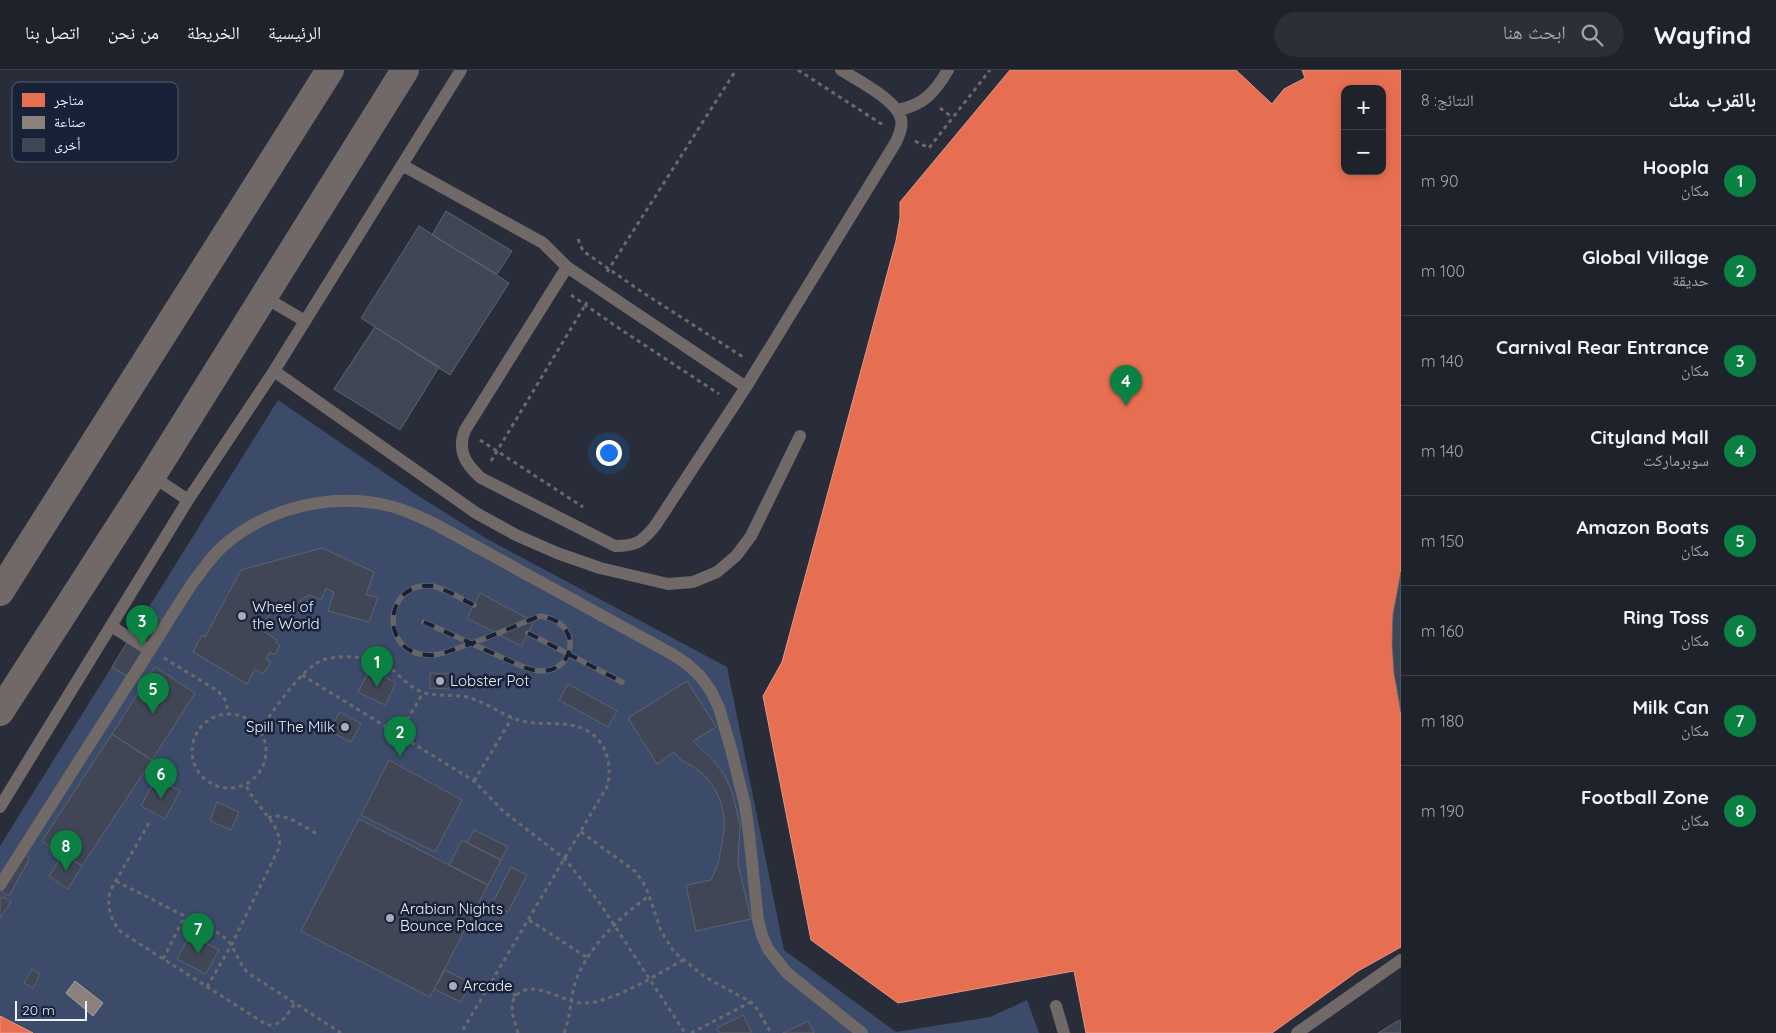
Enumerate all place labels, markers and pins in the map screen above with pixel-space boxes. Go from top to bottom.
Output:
pin: 4 [1110,365,1142,406]
place label: Wheel of the World [252,597,320,633]
pin: 3 [126,605,158,646]
marker: Wheel of the World [236,610,248,622]
pin: 1 [361,646,393,687]
place label: Lobster Pot [450,671,529,690]
pin: 5 [137,673,169,714]
marker: Lobster Pot [434,675,446,687]
pin: 2 [384,716,416,757]
place label: Spill The Milk [246,717,335,736]
marker: Spill The Milk [339,721,351,733]
pin: 6 [145,758,177,799]
pin: 8 [50,830,82,871]
place label: Arabian Nights Bounce Palace [400,899,503,935]
marker: Arabian Nights Bounce Palace [384,912,396,924]
pin: 7 [182,913,214,954]
place label: Arcade [463,976,513,995]
marker: Arcade [447,980,459,992]

